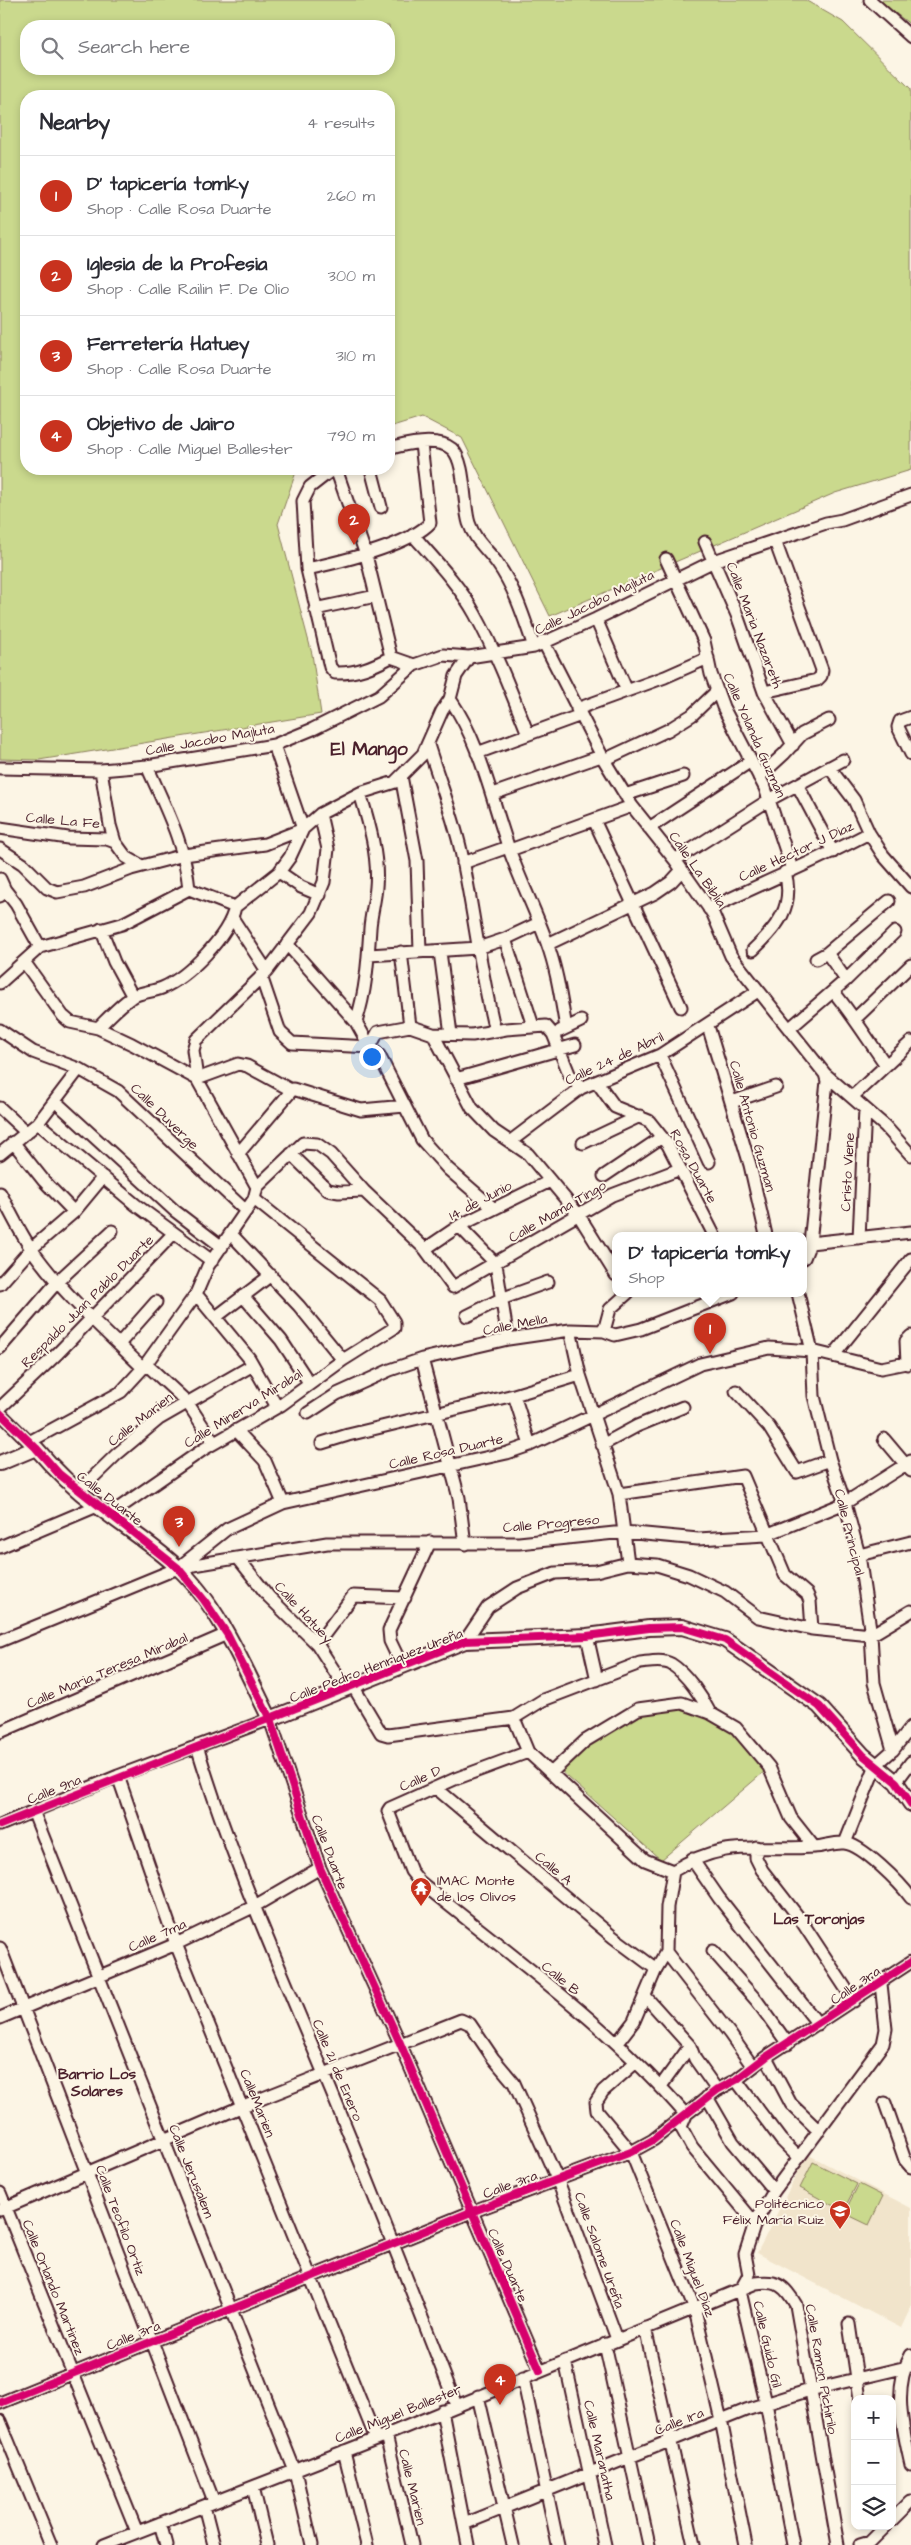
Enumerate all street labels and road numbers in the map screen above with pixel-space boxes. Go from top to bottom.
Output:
street label: Calle Maria Nazareth [721,559,787,691]
street label: Calle Jacobo Majluta [531,565,657,640]
street label: Calle Yolanda Guzman [718,670,791,801]
street label: Calle Jacobo Majluta [144,719,276,761]
street label: Calle La Fe [25,808,101,834]
street label: Calle Hector J Diaz [736,816,857,887]
street label: Calle La Biblia [664,828,731,912]
street label: Calle 24 de Abril [562,1027,667,1091]
street label: Calle Antonio Guzman [724,1058,780,1194]
street label: Calle Duverge [126,1079,203,1155]
street label: Rosa Duarte [665,1126,722,1208]
street label: Cristo Viene [836,1132,860,1212]
street label: 14 de Junio [445,1176,516,1226]
street label: Calle Mama Tingo [505,1176,610,1248]
street label: Respaldo Juan Pablo Duarte [17,1231,159,1373]
street label: Calle Mella [481,1309,549,1341]
street label: Calle Minerva Mirabal [180,1364,307,1453]
street label: Calle Marien [104,1388,177,1452]
street label: Calle Rosa Duarte [387,1429,506,1475]
street label: Calle Duarte [72,1467,147,1531]
street label: Calle Principal [829,1487,869,1578]
street label: Calle Progreso [502,1510,600,1538]
street label: Calle Hatuey [269,1577,337,1648]
street label: Calle Pedro Henriquez Ureña [287,1624,466,1708]
street label: Calle Maria Teresa Mirabal [24,1628,191,1714]
street label: Calle D [396,1761,444,1797]
street label: Calle 9na [24,1770,84,1810]
street label: Calle Duarte [306,1812,353,1893]
street label: Calle A [530,1847,577,1890]
street label: Calle 7ma [125,1914,189,1958]
street label: Calle B [537,1957,584,2001]
street label: Calle 3ra [827,1962,885,2010]
street label: Calle 21 de Enero [307,2016,368,2125]
street label: CalleMarien [234,2066,280,2141]
street label: Calle Jerusalem [163,2122,219,2221]
street label: Calle Teofilo Ortiz [90,2162,150,2278]
street label: Calle 3ra [480,2166,540,2204]
street label: Calle Salome Ureña [569,2190,629,2311]
street label: Calle Orlando Martinez [17,2217,89,2358]
street label: Calle Miguel Díaz [664,2217,720,2320]
street label: Calle Duarte [482,2225,532,2306]
street label: Calle Guido Gil [747,2299,787,2389]
street label: Calle Ramon Pichirilo [800,2302,842,2436]
street label: Calle 3ra [103,2316,163,2356]
street label: Calle Miguel Ballester [332,2379,465,2448]
street label: Calle Maranatha [578,2398,620,2502]
street label: Calle 1ra [652,2403,707,2441]
street label: Calle Marien [393,2447,431,2527]

